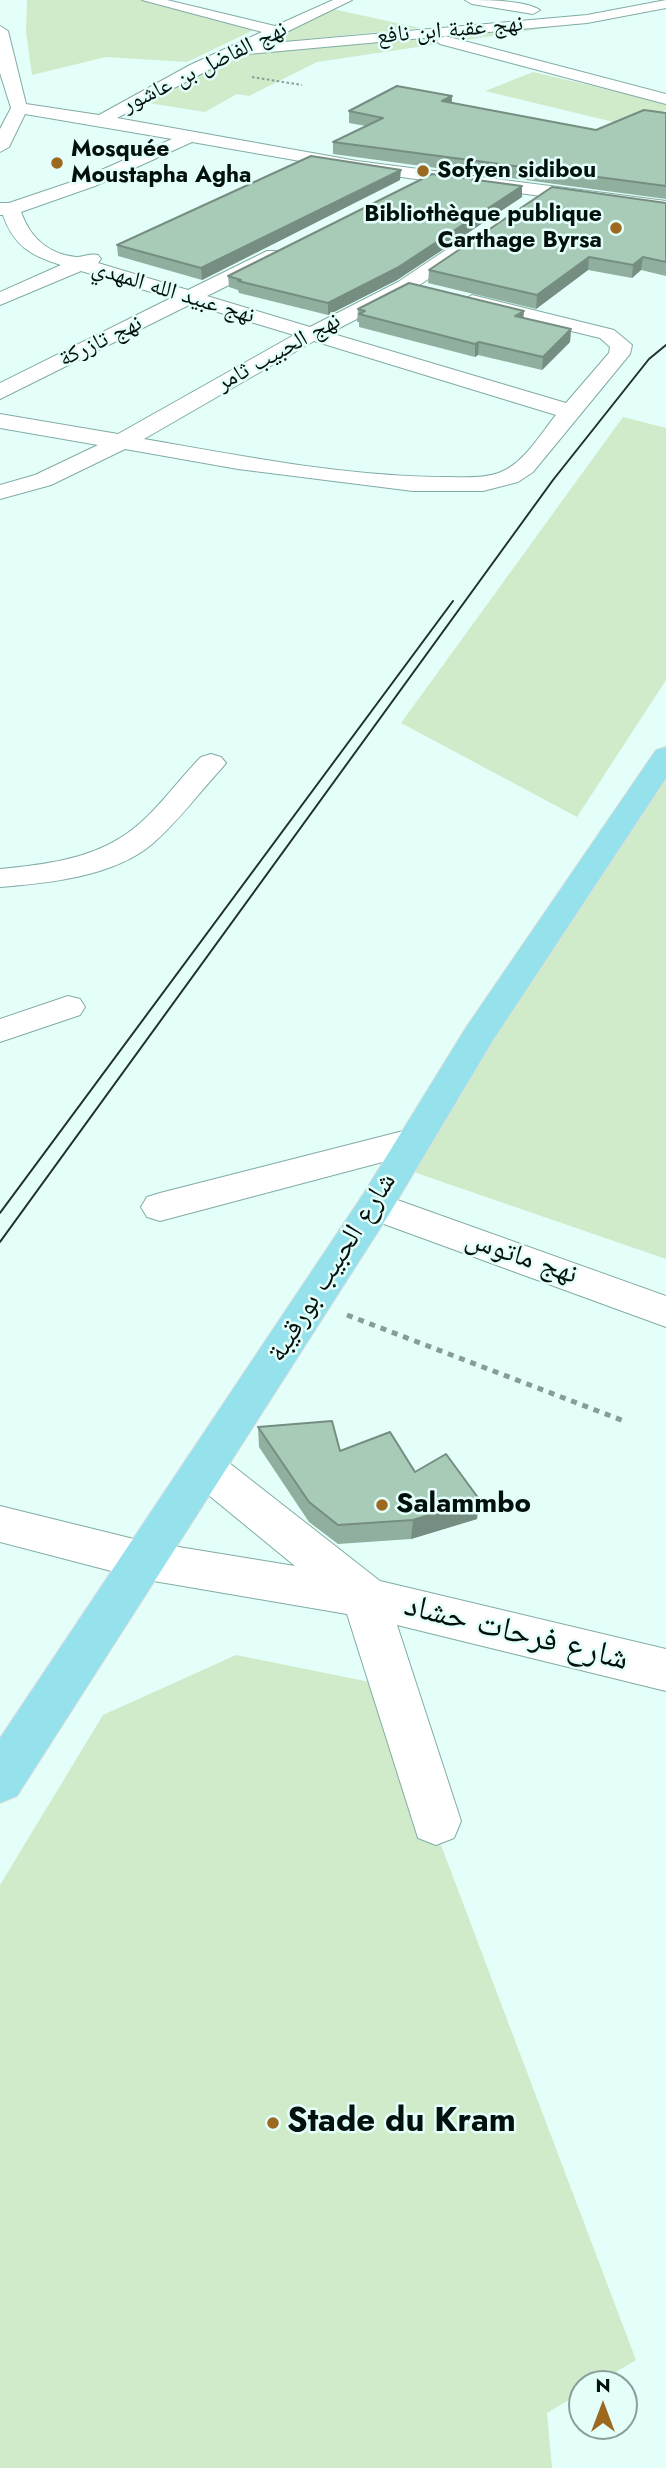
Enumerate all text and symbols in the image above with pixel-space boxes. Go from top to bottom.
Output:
street label: نهج عقبة ابن نافع [376,11,524,51]
street label: نهج الفاضل بن عاشور [118,16,292,120]
place label: Mosquée Moustapha Agha [71,136,251,190]
marker: Mosquée Moustapha Agha [49,155,65,171]
place label: Sofyen sidibou [437,157,596,185]
marker: Sofyen sidibou [415,163,431,179]
place label: Bibliothèque publique Carthage Byrsa [364,201,602,255]
marker: Bibliothèque publique Carthage Byrsa [608,220,624,236]
street label: نهج عبيد الله المهدي [88,255,258,331]
street label: نهج الحبيب ثامر [212,308,346,398]
street label: نهج تازركة [55,310,147,374]
street label: شارع الحبيب بورقيبة [261,1167,405,1369]
street label: نهج ماتوس [461,1223,581,1293]
place label: Salammbo [396,1488,531,1522]
marker: Salammbo [374,1497,390,1513]
street label: شارع فرحات حشاد [400,1587,632,1681]
place label: Stade du Kram [287,2103,516,2143]
marker: Stade du Kram [265,2115,281,2131]
north arrow [568,2370,638,2440]
text: N [595,2372,611,2399]

